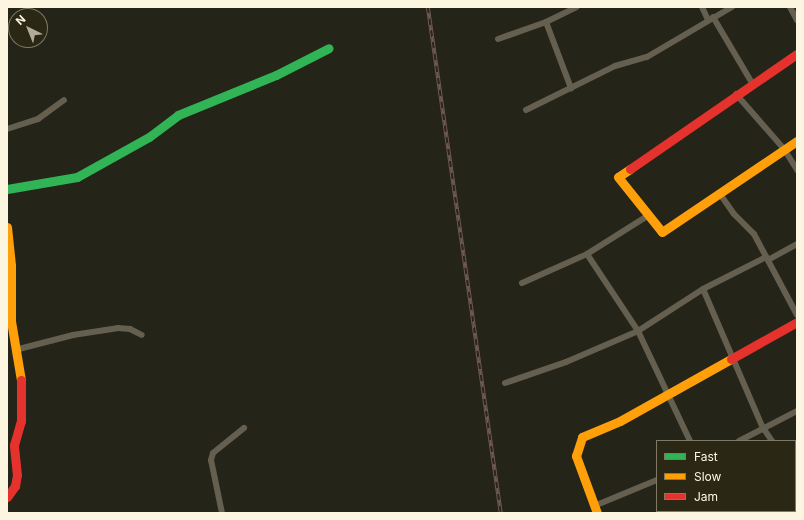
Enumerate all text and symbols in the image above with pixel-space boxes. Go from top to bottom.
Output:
north arrow [8,8,48,48]
text: N [13,12,28,28]
legend [656,440,796,512]
text: Fast [694,449,718,464]
text: Slow [694,469,721,484]
text: Jam [694,489,718,504]

